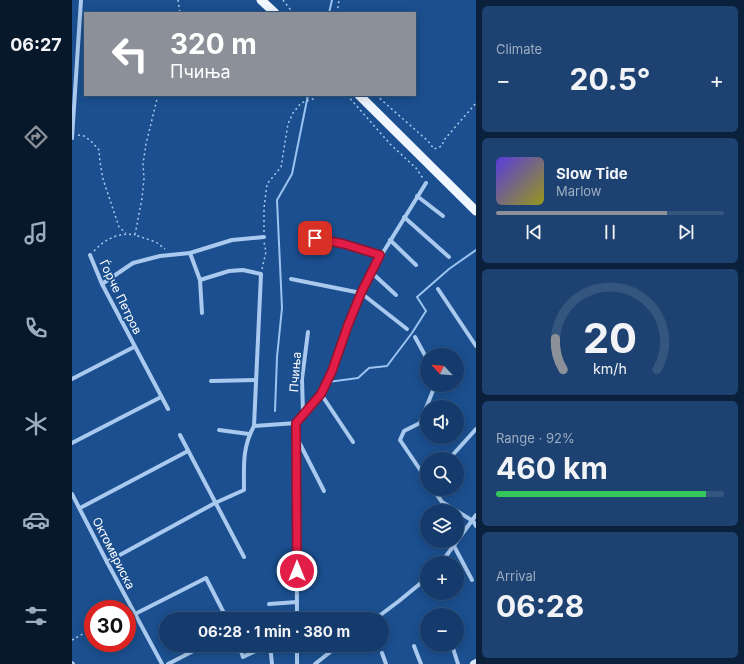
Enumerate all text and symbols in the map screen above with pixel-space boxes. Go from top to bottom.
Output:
text: 320 m [170,27,257,61]
icon: left [104,28,156,80]
text: 06:27 [10,34,62,55]
text: Climate [496,41,542,57]
text: Пчиња [170,61,231,82]
text: 20.5° [570,61,650,97]
text: − [496,67,511,93]
text: + [709,67,724,93]
icon: directions [22,123,50,151]
text: Slow Tide [556,164,628,183]
text: Marlow [556,183,602,199]
icon: music [22,219,50,247]
pin [298,221,332,255]
icon: previous [523,221,545,243]
icon: pause [599,221,621,243]
icon: next [675,221,697,243]
icon: arrive [304,227,326,249]
street label: Ѓорче Петров [97,257,146,337]
text: 20 [583,313,637,363]
icon: phone [22,314,50,342]
north arrow [420,348,464,392]
map controls [420,348,464,652]
street label: Пчиња [286,351,304,393]
text: km/h [593,360,627,377]
button: sound [420,400,464,444]
icon: climate [22,410,50,438]
text: Range · 92% [496,430,575,446]
text: 460 km [496,450,608,486]
button: search [420,452,464,496]
button: layers [420,504,464,548]
icon: car [22,506,50,534]
street label: Октомвриска [89,514,139,592]
position arrow [276,550,318,592]
button: + [420,556,464,600]
text: Arrival [496,568,536,584]
text: 06:28 [496,588,584,624]
speed limit sign: 30 [84,600,136,652]
icon: filters [22,602,50,630]
button: − [420,608,464,652]
text: 06:28 · 1 min · 380 m [198,622,350,641]

